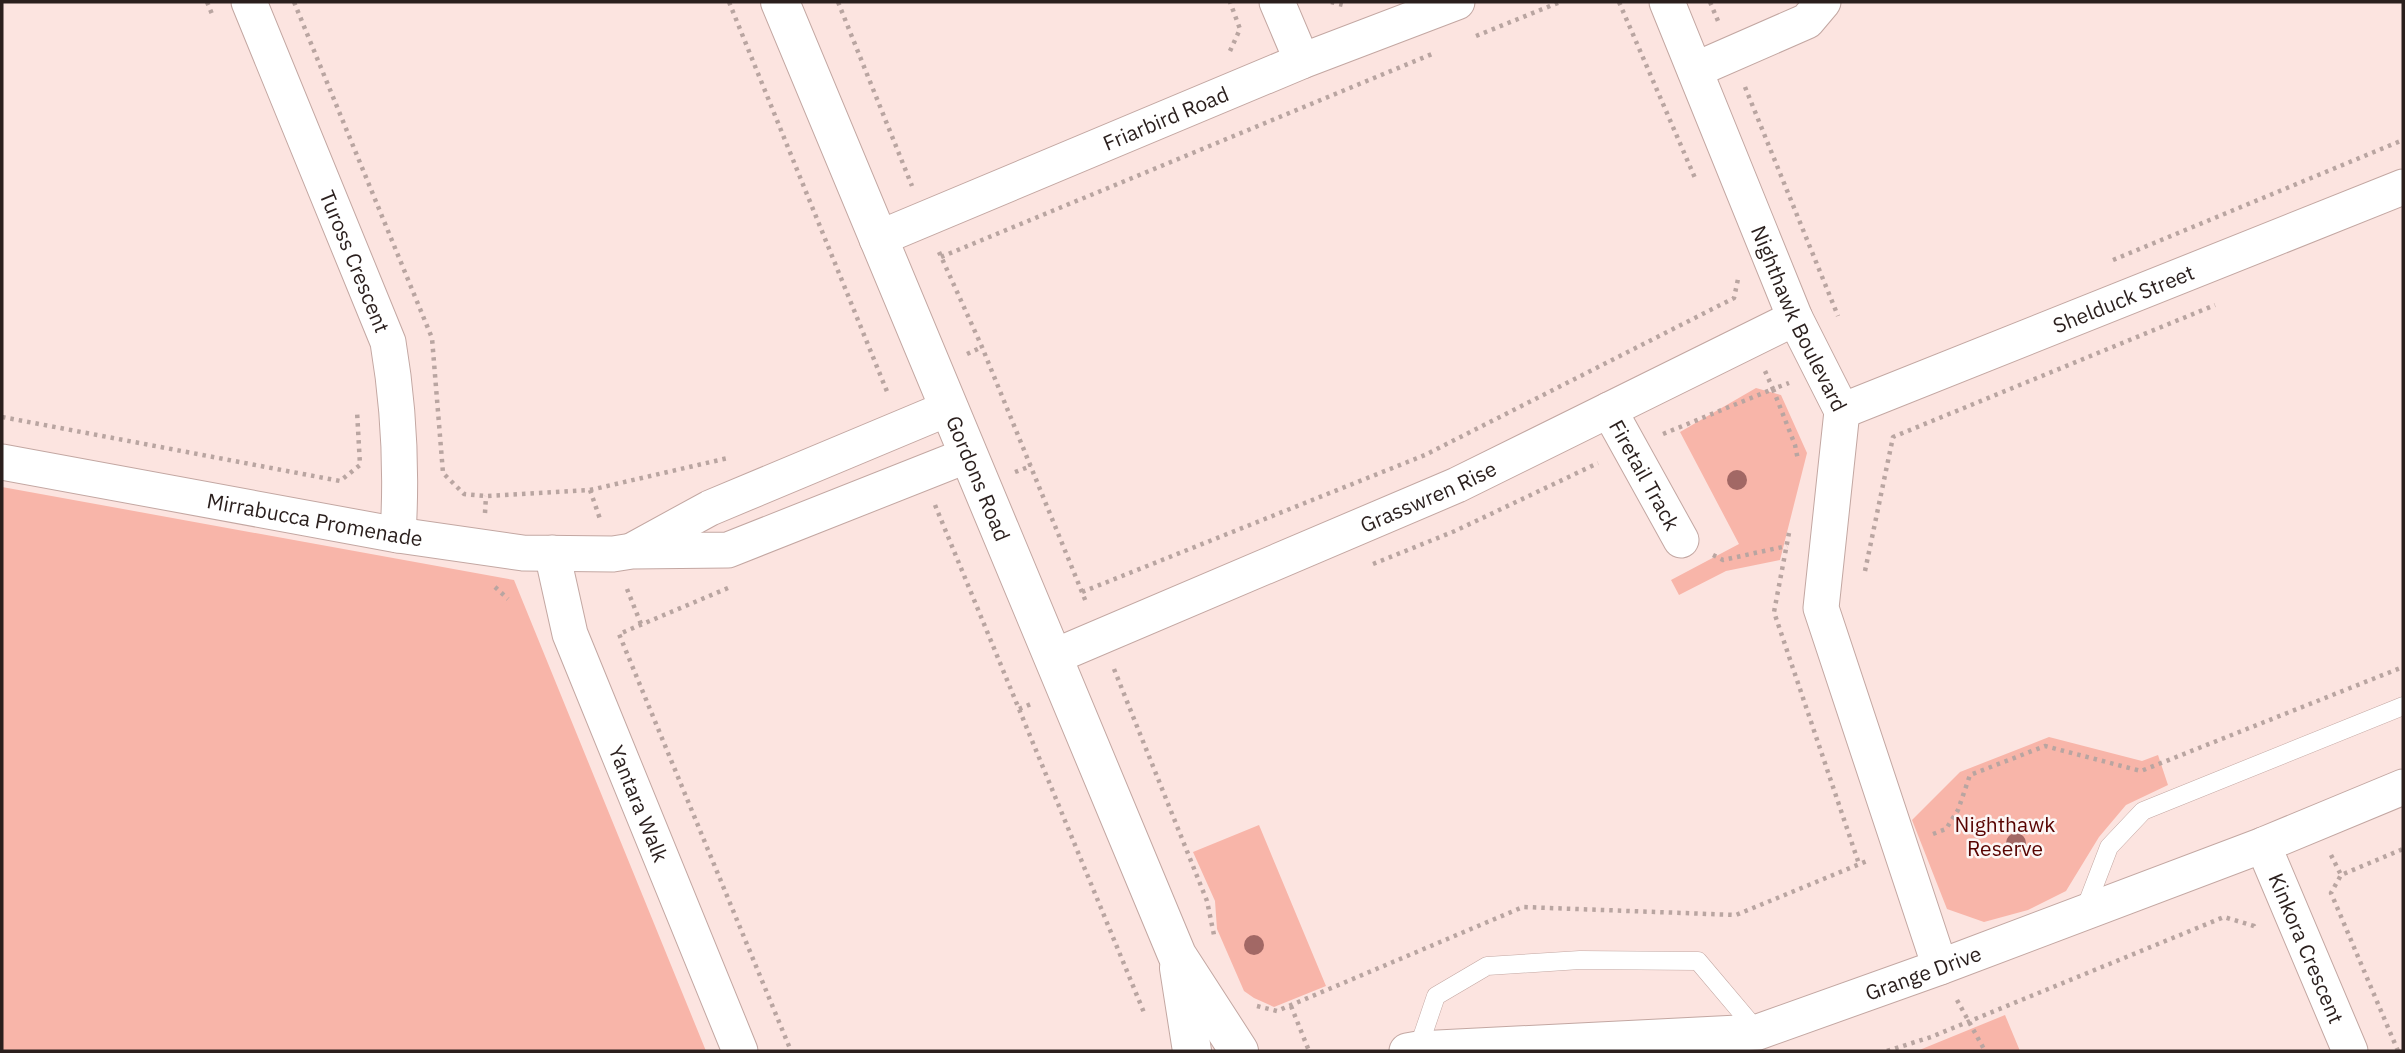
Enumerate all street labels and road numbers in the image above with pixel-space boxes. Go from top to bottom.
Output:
street label: Friarbird Road [1099,79,1233,157]
street label: Tuross Crescent [313,186,397,336]
street label: Nighthawk Boulevard [1745,221,1854,416]
street label: Shelduck Street [2049,258,2198,339]
street label: Gordons Road [940,411,1017,545]
street label: Firetail Track [1603,414,1687,535]
street label: Grasswren Rise [1356,454,1501,539]
street label: Mirrabucca Promenade [205,486,425,552]
street label: Yantara Walk [603,741,675,866]
street label: Kinkora Crescent [2262,869,2351,1028]
street label: Grange Drive [1861,939,1985,1007]

